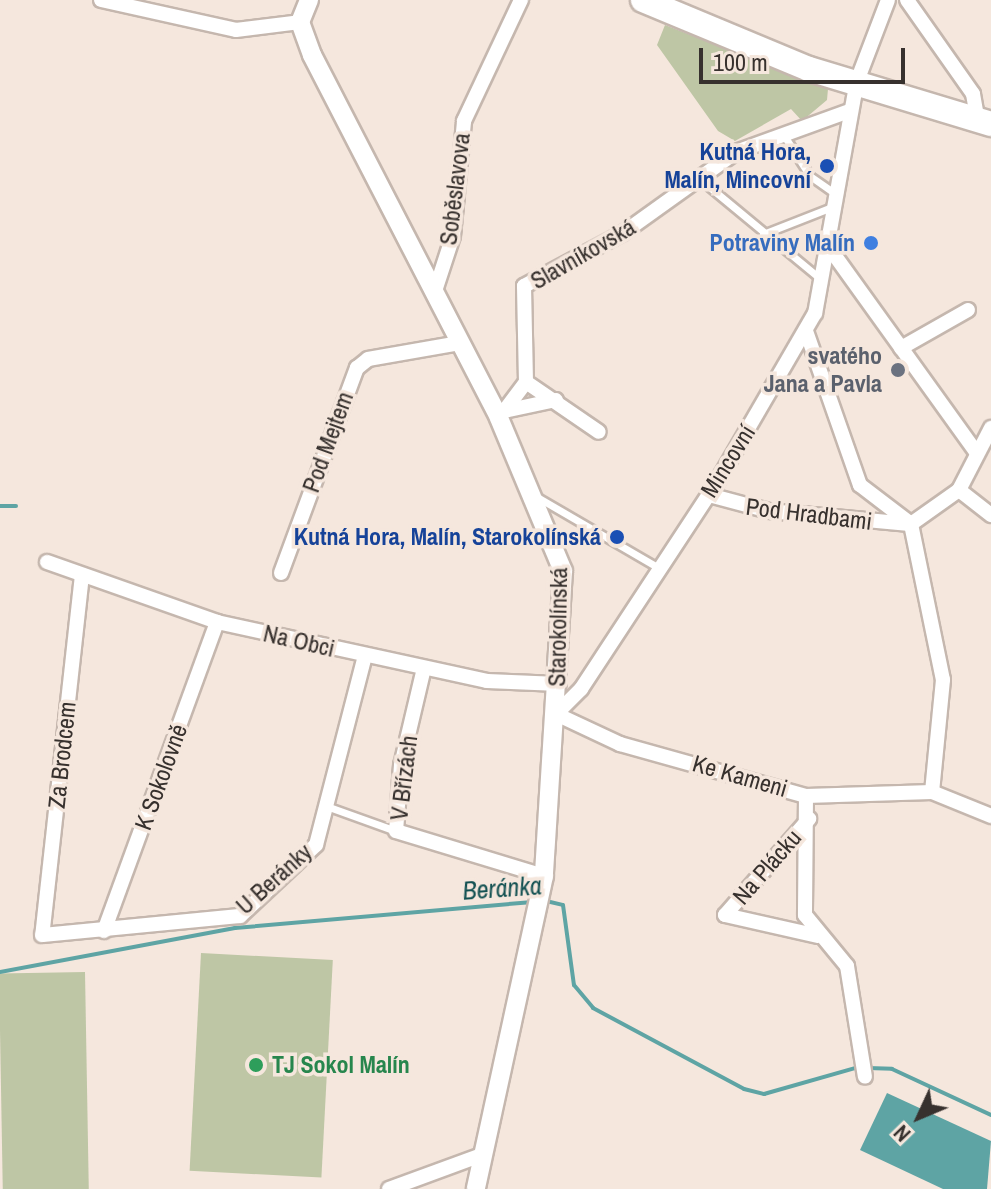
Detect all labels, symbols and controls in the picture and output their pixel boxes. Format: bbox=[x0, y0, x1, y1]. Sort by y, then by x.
scale bar bbox=[703, 32, 909, 82]
text: 100 m bbox=[713, 46, 768, 78]
street label: Soběslavova bbox=[434, 131, 476, 247]
place label: Kutná Hora, Malín, Mincovní bbox=[664, 138, 811, 194]
marker: Kutná Hora, Malín, Mincovní bbox=[818, 157, 836, 175]
street label: Slavníkovská bbox=[526, 213, 640, 295]
place label: Potraviny Malín bbox=[710, 229, 855, 257]
marker: Potraviny Malín bbox=[862, 234, 880, 252]
place label: svatého Jana a Pavla bbox=[764, 342, 882, 398]
marker: svatého Jana a Pavla bbox=[889, 361, 907, 379]
street label: Pod Mejtem bbox=[297, 388, 359, 496]
street label: Mincovní bbox=[695, 420, 761, 502]
street label: Pod Hradbami bbox=[744, 492, 874, 536]
place label: Kutná Hora, Malín, Starokolínská bbox=[294, 523, 601, 551]
marker: Kutná Hora, Malín, Starokolínská bbox=[608, 528, 626, 546]
street label: Starokolínská bbox=[543, 567, 573, 687]
street label: Na Obci bbox=[261, 619, 337, 663]
street label: Za Brodcem bbox=[42, 700, 82, 810]
street label: K Sokolovně bbox=[129, 720, 193, 834]
street label: V Břízách bbox=[385, 734, 423, 822]
street label: Ke Kameni bbox=[689, 749, 791, 803]
street label: Na Plácku bbox=[727, 824, 807, 910]
street label: U Beránky bbox=[230, 838, 318, 920]
water label: Beránka bbox=[461, 870, 543, 906]
place label: TJ Sokol Malín bbox=[272, 1051, 410, 1079]
marker: TJ Sokol Malín bbox=[247, 1056, 265, 1074]
north arrow bbox=[879, 1077, 959, 1157]
text: N bbox=[886, 1119, 917, 1149]

